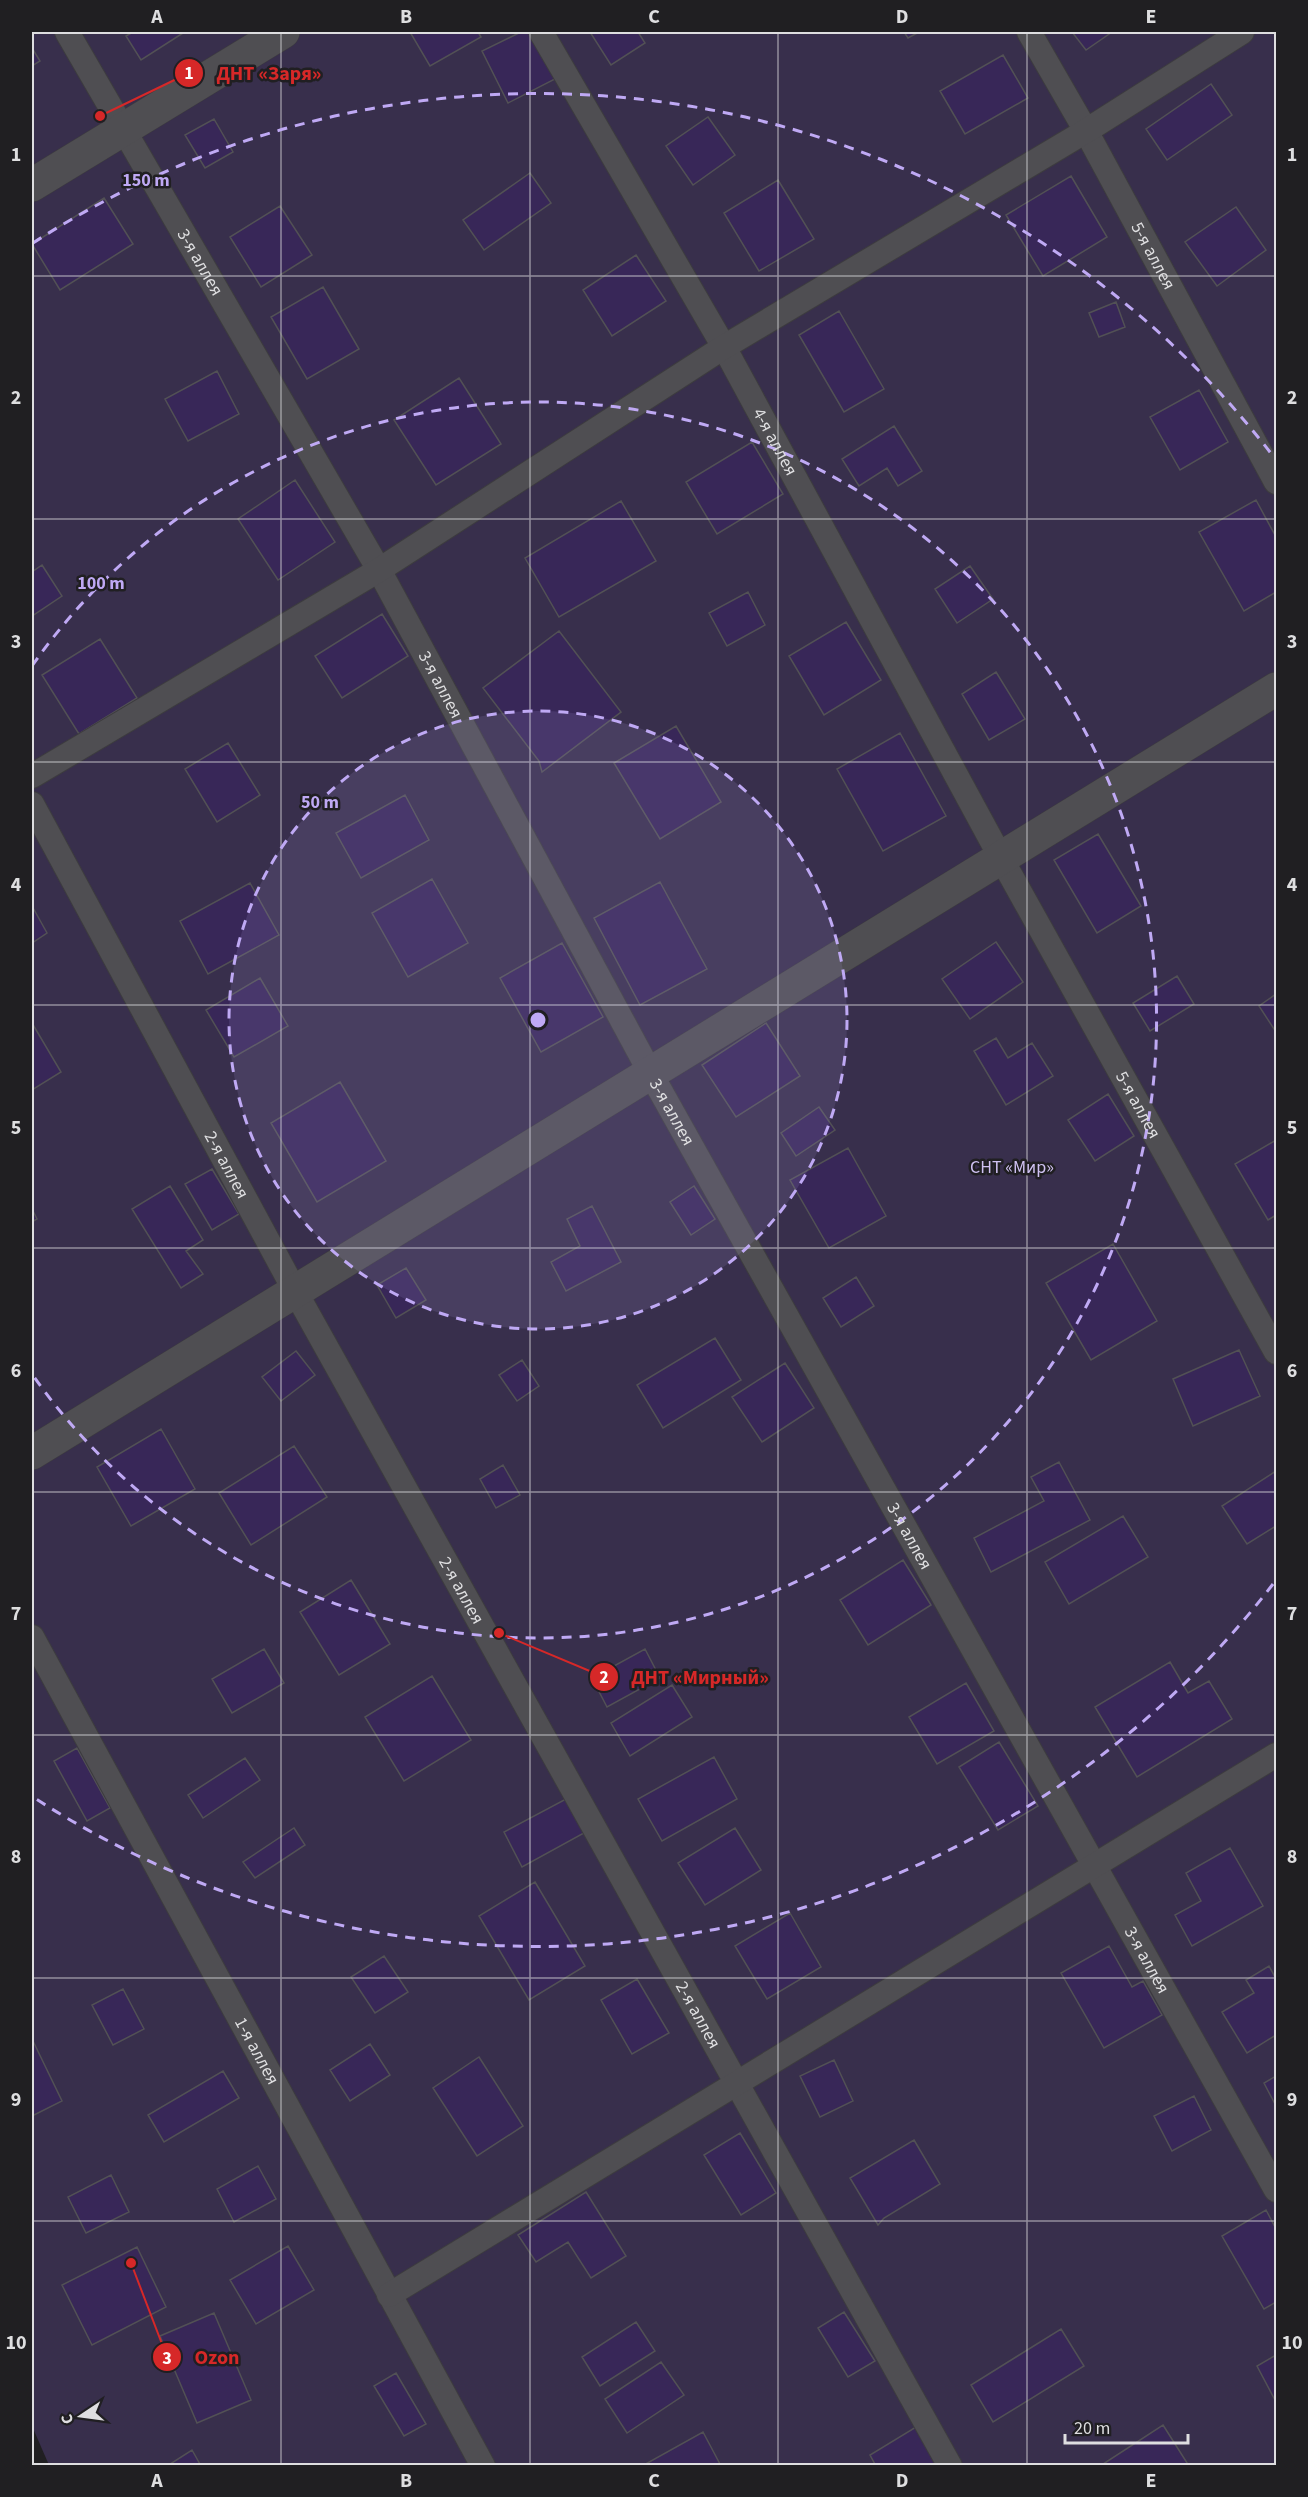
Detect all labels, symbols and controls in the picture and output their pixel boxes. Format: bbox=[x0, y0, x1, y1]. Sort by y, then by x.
text: A bbox=[150, 3, 163, 31]
text: B bbox=[400, 3, 412, 31]
text: C bbox=[648, 3, 660, 31]
text: D bbox=[896, 3, 908, 31]
text: E bbox=[1146, 3, 1156, 31]
callout: ДНТ «Заря» bbox=[174, 54, 333, 92]
text: ДНТ «Заря» bbox=[217, 60, 321, 88]
text: 1 bbox=[184, 61, 194, 86]
text: 1 bbox=[11, 141, 21, 169]
text: 1 bbox=[1287, 141, 1297, 169]
text: 150 m bbox=[122, 168, 170, 193]
street label: 5-я аллея bbox=[1125, 218, 1182, 294]
street label: 3-я аллея bbox=[171, 224, 229, 300]
text: 2 bbox=[11, 384, 21, 412]
text: 2 bbox=[1287, 384, 1297, 412]
street label: 4-я аллея bbox=[746, 404, 803, 480]
text: 100 m bbox=[77, 571, 125, 596]
text: 3 bbox=[11, 628, 21, 656]
text: 3 bbox=[1287, 628, 1297, 656]
street label: 3-я аллея bbox=[412, 646, 469, 723]
text: 50 m bbox=[301, 790, 339, 815]
text: 4 bbox=[11, 871, 22, 899]
text: 4 bbox=[1287, 871, 1298, 899]
centre of rings bbox=[528, 1010, 548, 1030]
street label: 5-я аллея bbox=[1109, 1067, 1167, 1143]
street label: 3-я аллея bbox=[643, 1074, 701, 1150]
text: 5 bbox=[11, 1114, 21, 1142]
text: 5 bbox=[1287, 1114, 1297, 1142]
street label: 2-я аллея bbox=[198, 1127, 255, 1203]
park label: СНТ «Мир» bbox=[970, 1155, 1054, 1180]
text: 6 bbox=[11, 1357, 21, 1385]
text: 6 bbox=[1287, 1357, 1297, 1385]
street label: 3-я аллея bbox=[880, 1498, 938, 1574]
street label: 2-я аллея bbox=[432, 1552, 490, 1629]
text: 7 bbox=[11, 1600, 21, 1628]
text: 7 bbox=[1287, 1600, 1297, 1628]
callout: ДНТ «Мирный» bbox=[589, 1658, 781, 1696]
text: ДНТ «Мирный» bbox=[631, 1664, 769, 1692]
text: 2 bbox=[599, 1665, 609, 1690]
text: 8 bbox=[11, 1843, 21, 1871]
text: 8 bbox=[1287, 1843, 1297, 1871]
street label: 3-я аллея bbox=[1118, 1922, 1176, 1998]
street label: 2-я аллея bbox=[669, 1977, 727, 2053]
street label: 1-я аллея bbox=[228, 2013, 285, 2089]
text: 9 bbox=[11, 2086, 21, 2114]
text: 9 bbox=[1287, 2086, 1297, 2114]
text: 10 bbox=[5, 2329, 27, 2357]
text: 10 bbox=[1281, 2329, 1303, 2357]
callout: Ozon bbox=[152, 2338, 251, 2376]
text: Ozon bbox=[195, 2344, 239, 2372]
text: 3 bbox=[162, 2346, 172, 2371]
north arrow bbox=[51, 2386, 111, 2446]
scale bar bbox=[1065, 2407, 1188, 2445]
text: С bbox=[56, 2412, 79, 2426]
text: 20 m bbox=[1074, 2416, 1110, 2441]
text: A bbox=[150, 2467, 163, 2495]
text: B bbox=[400, 2467, 412, 2495]
text: C bbox=[648, 2467, 660, 2495]
text: D bbox=[896, 2467, 908, 2495]
text: E bbox=[1146, 2467, 1156, 2495]

